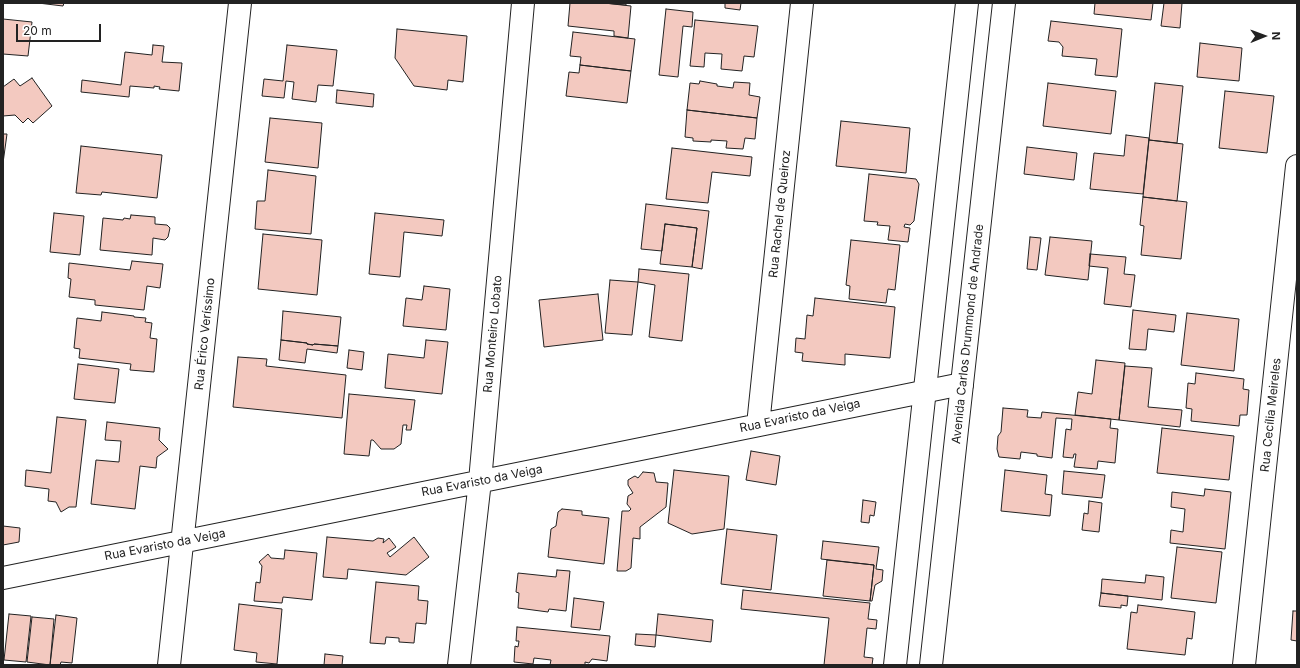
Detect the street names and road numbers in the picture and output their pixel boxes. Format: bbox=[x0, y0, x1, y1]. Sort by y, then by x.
street label: Rua Rachel de Queiroz bbox=[766, 149, 794, 279]
street label: Avenida Carlos Drummond de Andrade bbox=[949, 223, 987, 445]
street label: Rua Monteiro Lobato bbox=[481, 275, 505, 393]
street label: Rua Érico Veríssimo bbox=[192, 277, 218, 391]
street label: Rua Cecília Meireles bbox=[1258, 357, 1284, 473]
street label: Rua Evaristo da Veiga bbox=[738, 396, 862, 436]
street label: Rua Evaristo da Veiga bbox=[420, 462, 544, 500]
street label: Rua Evaristo da Veiga bbox=[103, 526, 227, 564]

